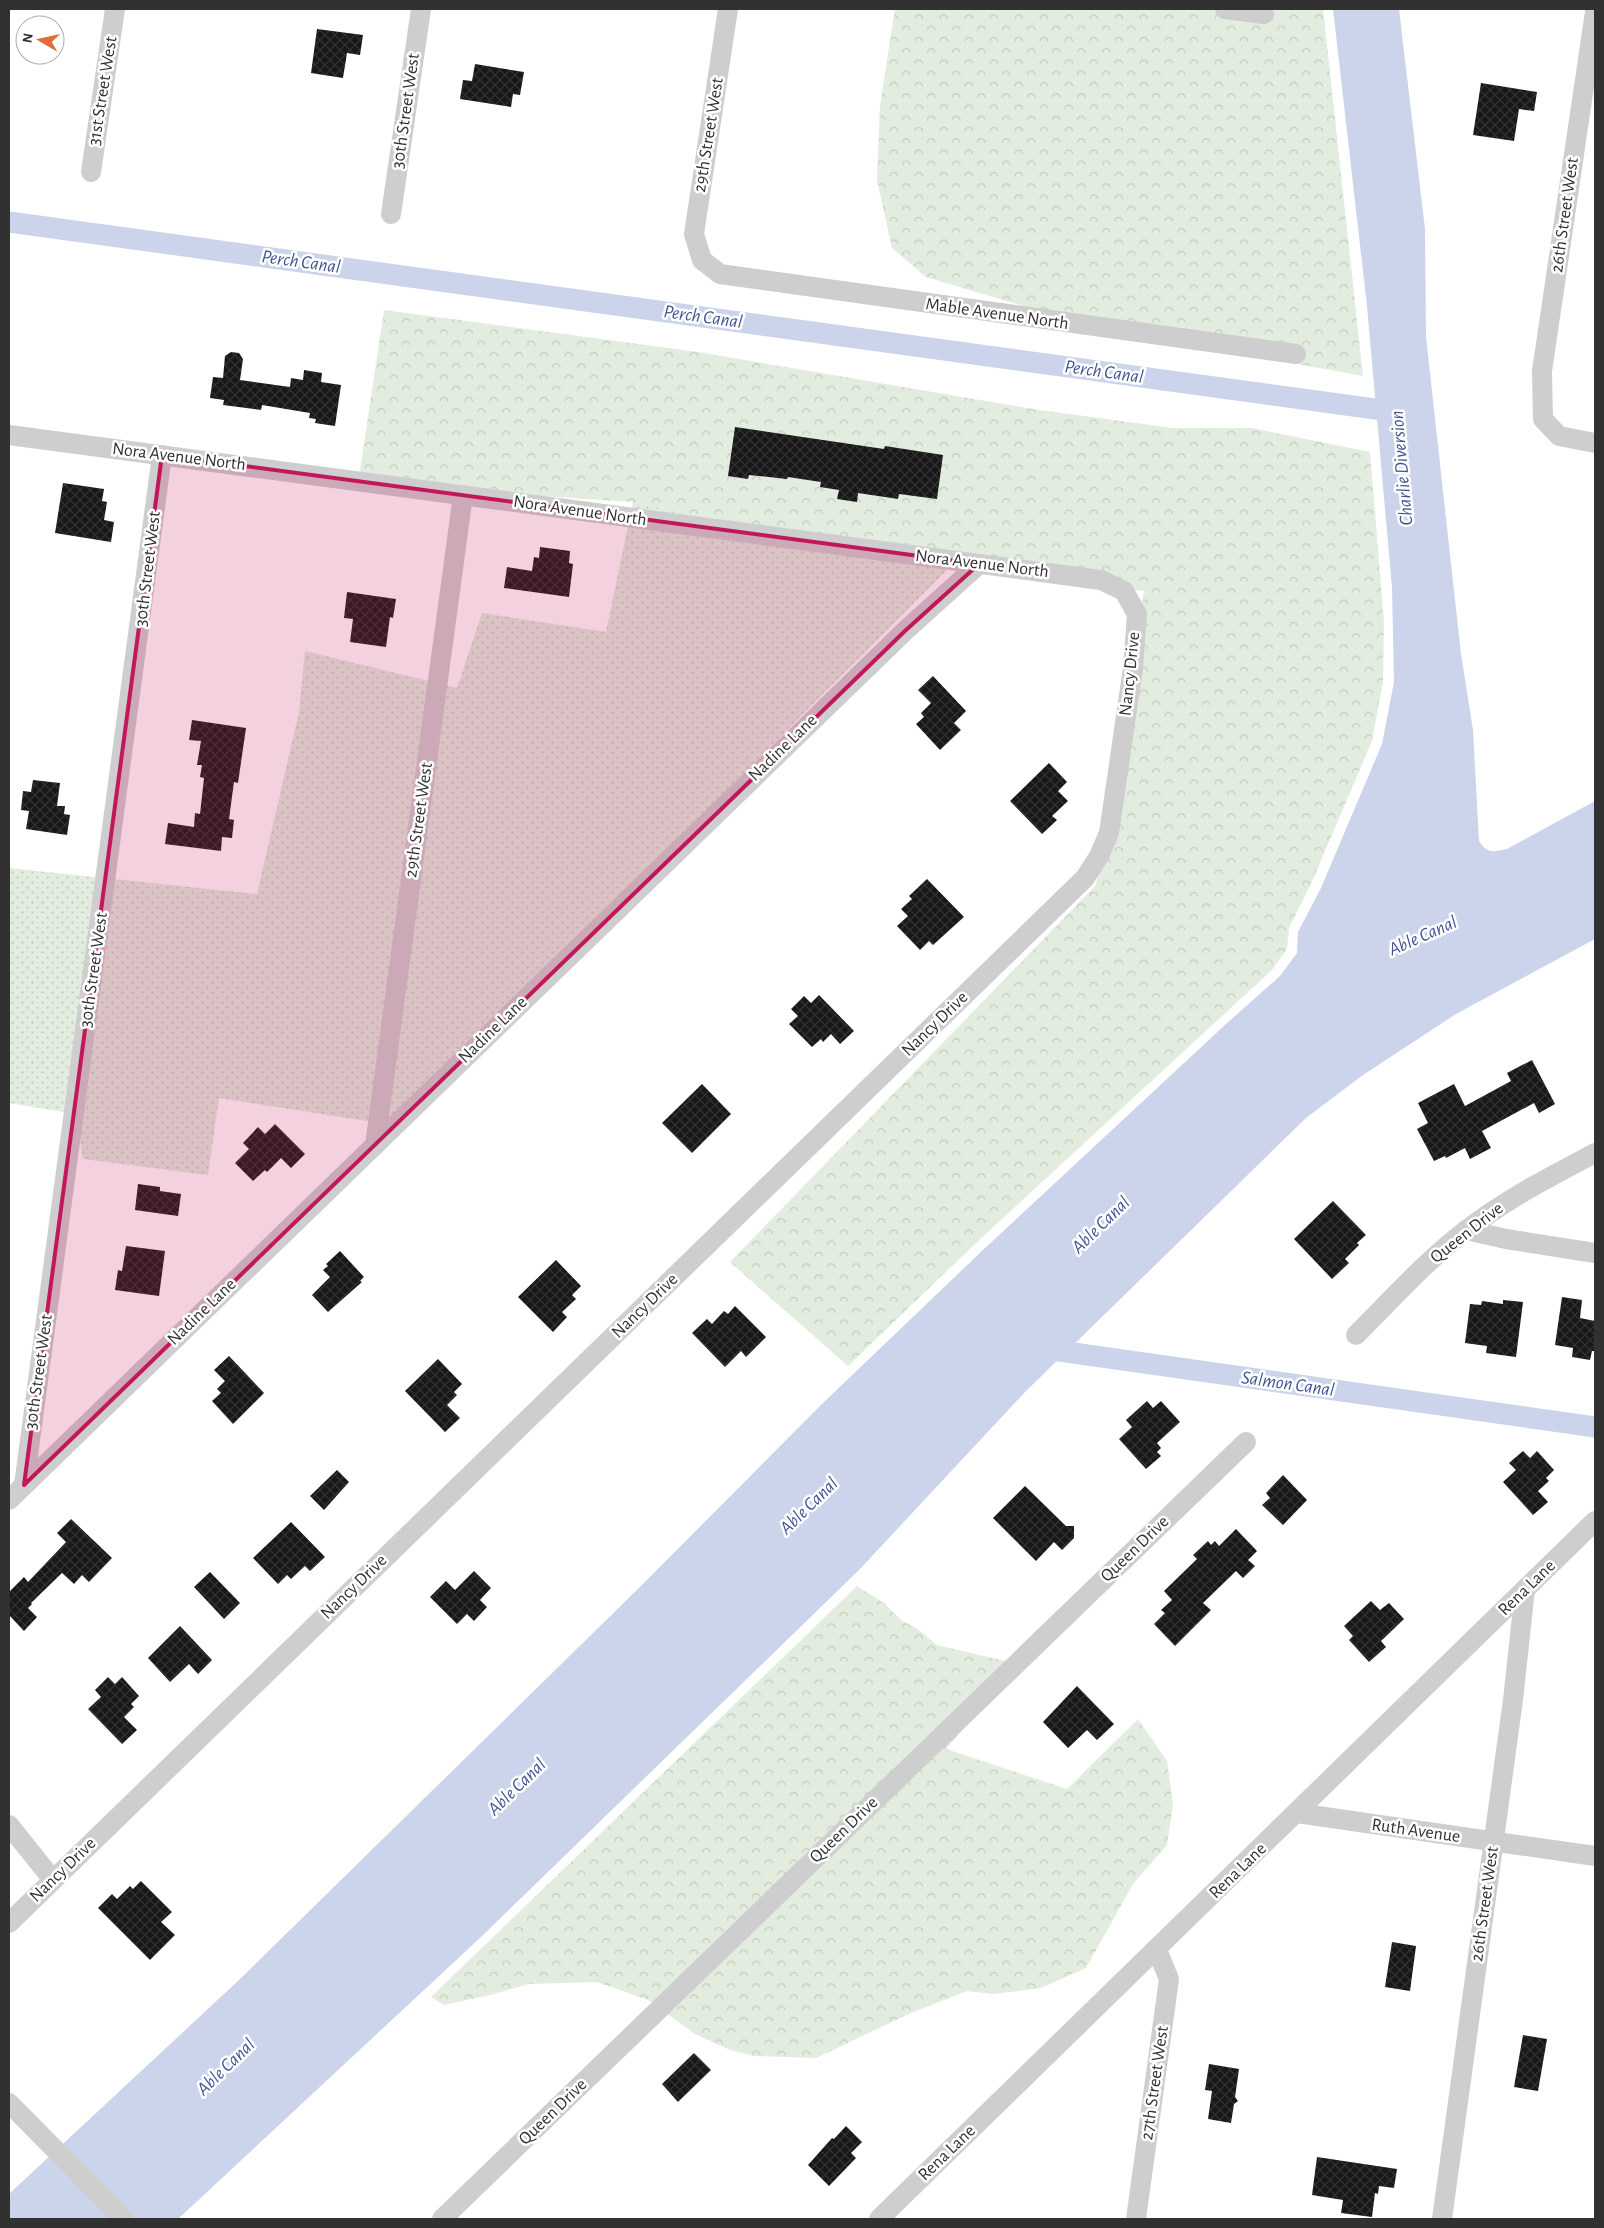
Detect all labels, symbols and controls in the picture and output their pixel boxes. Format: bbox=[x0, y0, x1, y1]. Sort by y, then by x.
north arrow bbox=[15, 15, 65, 65]
text: N bbox=[20, 32, 36, 44]
street label: 31st Street West bbox=[85, 35, 121, 147]
street label: 30th Street West bbox=[389, 52, 423, 170]
street label: 29th Street West bbox=[691, 76, 727, 194]
street label: 26th Street West bbox=[1548, 156, 1582, 274]
water label: Perch Canal bbox=[260, 247, 342, 277]
street label: Mable Avenue North bbox=[924, 295, 1070, 333]
water label: Perch Canal bbox=[662, 302, 744, 332]
water label: Perch Canal bbox=[1063, 357, 1145, 387]
water label: Charlie Diversion bbox=[1388, 410, 1416, 526]
street label: Nora Avenue North bbox=[111, 440, 247, 474]
street label: Nora Avenue North bbox=[512, 493, 648, 529]
street label: 30th Street West bbox=[132, 510, 164, 628]
street label: Nora Avenue North bbox=[914, 547, 1050, 581]
street label: Nancy Drive bbox=[1117, 631, 1143, 717]
street label: Nadine Lane bbox=[745, 711, 821, 785]
street label: 29th Street West bbox=[402, 761, 436, 879]
street label: 30th Street West bbox=[77, 911, 111, 1029]
water label: Able Canal bbox=[1385, 912, 1460, 960]
street label: Nancy Drive bbox=[898, 988, 972, 1060]
street label: Nadine Lane bbox=[455, 993, 531, 1067]
water label: Able Canal bbox=[1068, 1193, 1134, 1258]
street label: Queen Drive bbox=[1427, 1199, 1507, 1267]
street label: Nancy Drive bbox=[608, 1270, 682, 1342]
street label: Nadine Lane bbox=[164, 1275, 240, 1349]
street label: 30th Street West bbox=[22, 1313, 56, 1431]
water label: Salmon Canal bbox=[1240, 1368, 1336, 1400]
water label: Able Canal bbox=[776, 1474, 842, 1539]
street label: Queen Drive bbox=[1097, 1512, 1173, 1586]
street label: Nancy Drive bbox=[317, 1551, 391, 1623]
street label: Rena Lane bbox=[1495, 1557, 1559, 1619]
water label: Able Canal bbox=[484, 1755, 550, 1820]
street label: Queen Drive bbox=[806, 1793, 882, 1867]
street label: Ruth Avenue bbox=[1371, 1816, 1461, 1846]
street label: Nancy Drive bbox=[26, 1834, 100, 1906]
street label: Rena Lane bbox=[1206, 1840, 1270, 1902]
street label: 26th Street West bbox=[1468, 1845, 1502, 1963]
street label: 27th Street West bbox=[1138, 2025, 1172, 2141]
water label: Able Canal bbox=[193, 2035, 259, 2100]
street label: Queen Drive bbox=[515, 2075, 591, 2149]
street label: Rena Lane bbox=[915, 2122, 979, 2184]

